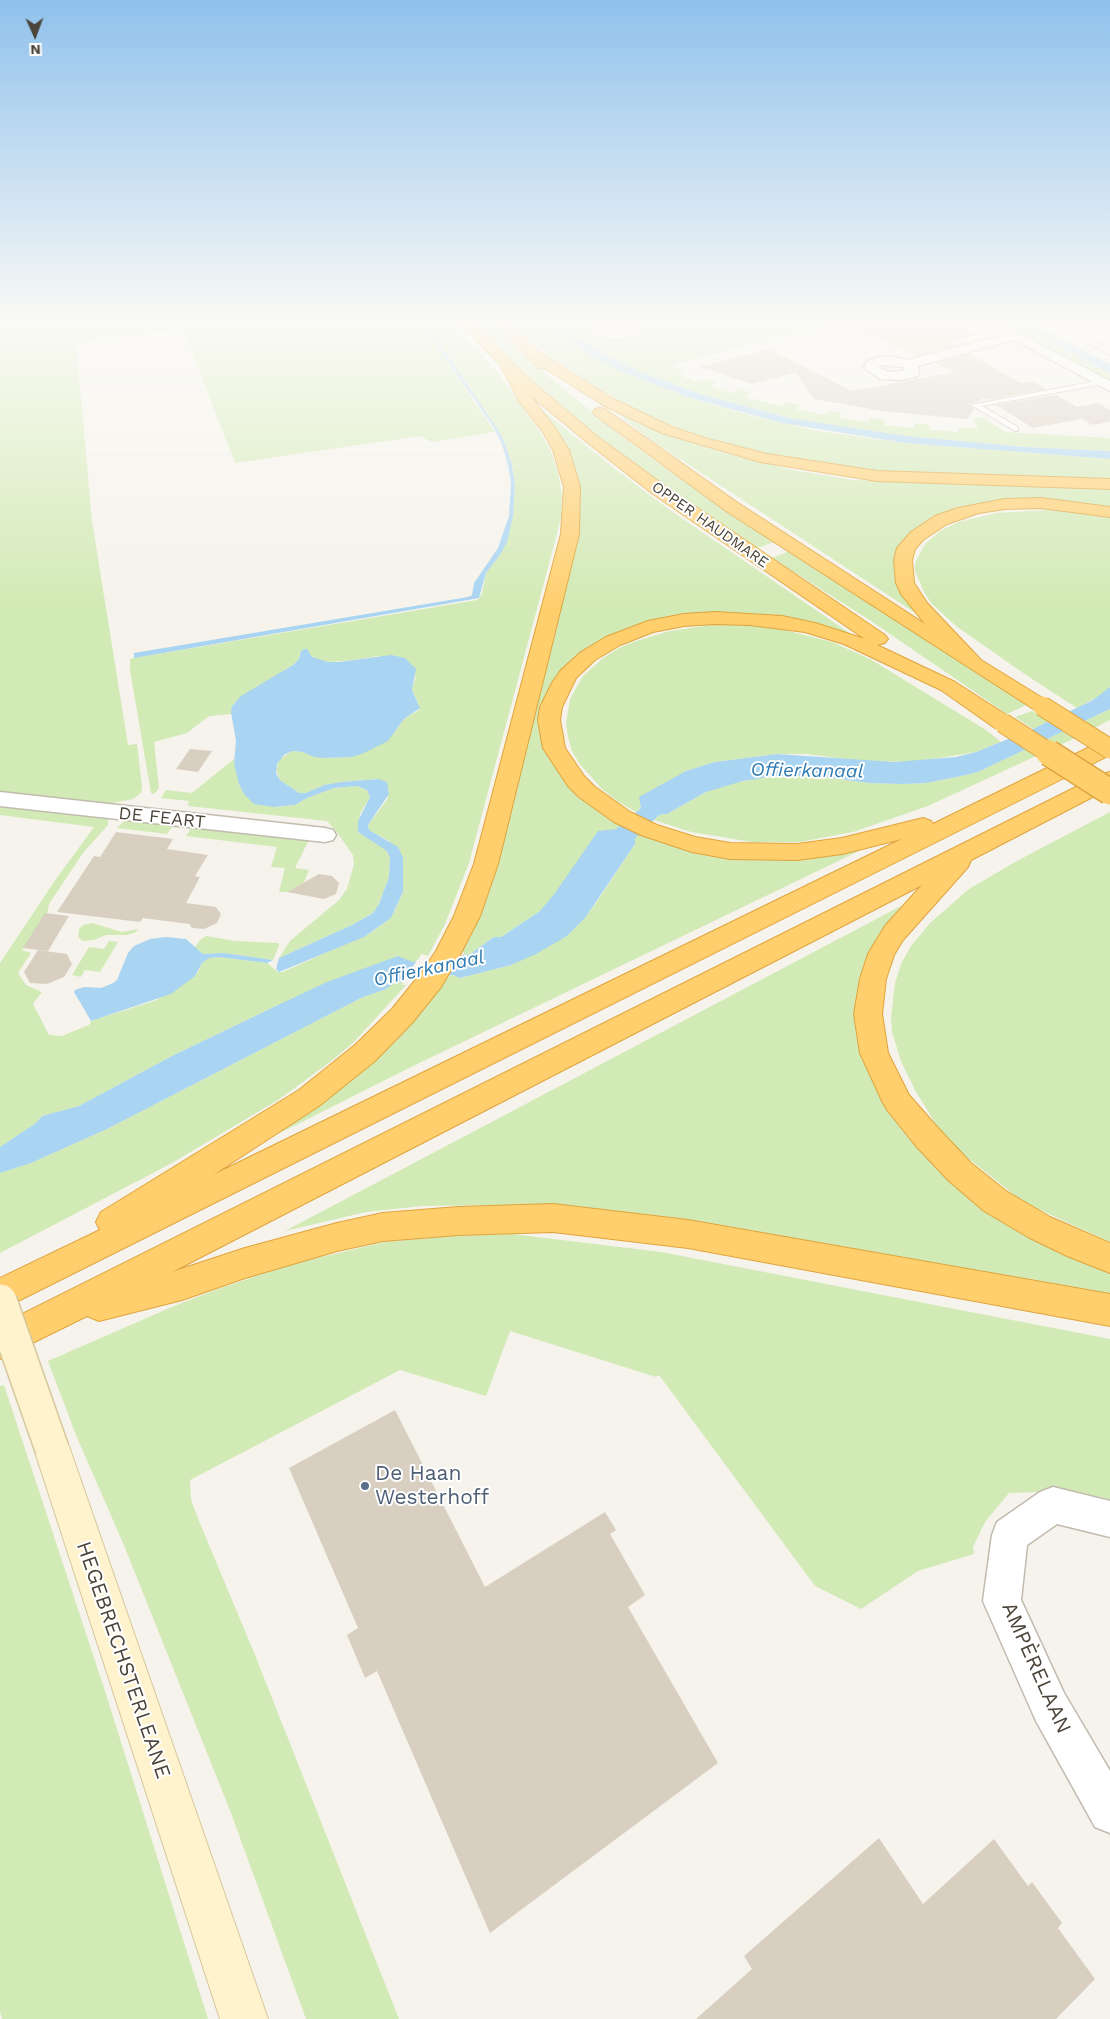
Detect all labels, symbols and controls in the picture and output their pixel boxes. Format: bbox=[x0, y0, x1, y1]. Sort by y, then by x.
north arrow bbox=[10, 10, 60, 60]
text: N bbox=[30, 42, 41, 58]
street label: OPPER HAUDMARE bbox=[648, 478, 772, 572]
water label: Offierkanaal bbox=[750, 759, 864, 783]
street label: DE FEART bbox=[117, 803, 207, 833]
water label: Offierkanaal bbox=[372, 946, 486, 992]
place label: De Haan Westerhoff bbox=[375, 1461, 489, 1511]
marker: De Haan Westerhoff bbox=[359, 1480, 371, 1492]
street label: HEGEBRECHSTERLEANE bbox=[71, 1538, 175, 1782]
street label: AMPÈRELAAN bbox=[996, 1598, 1076, 1738]

